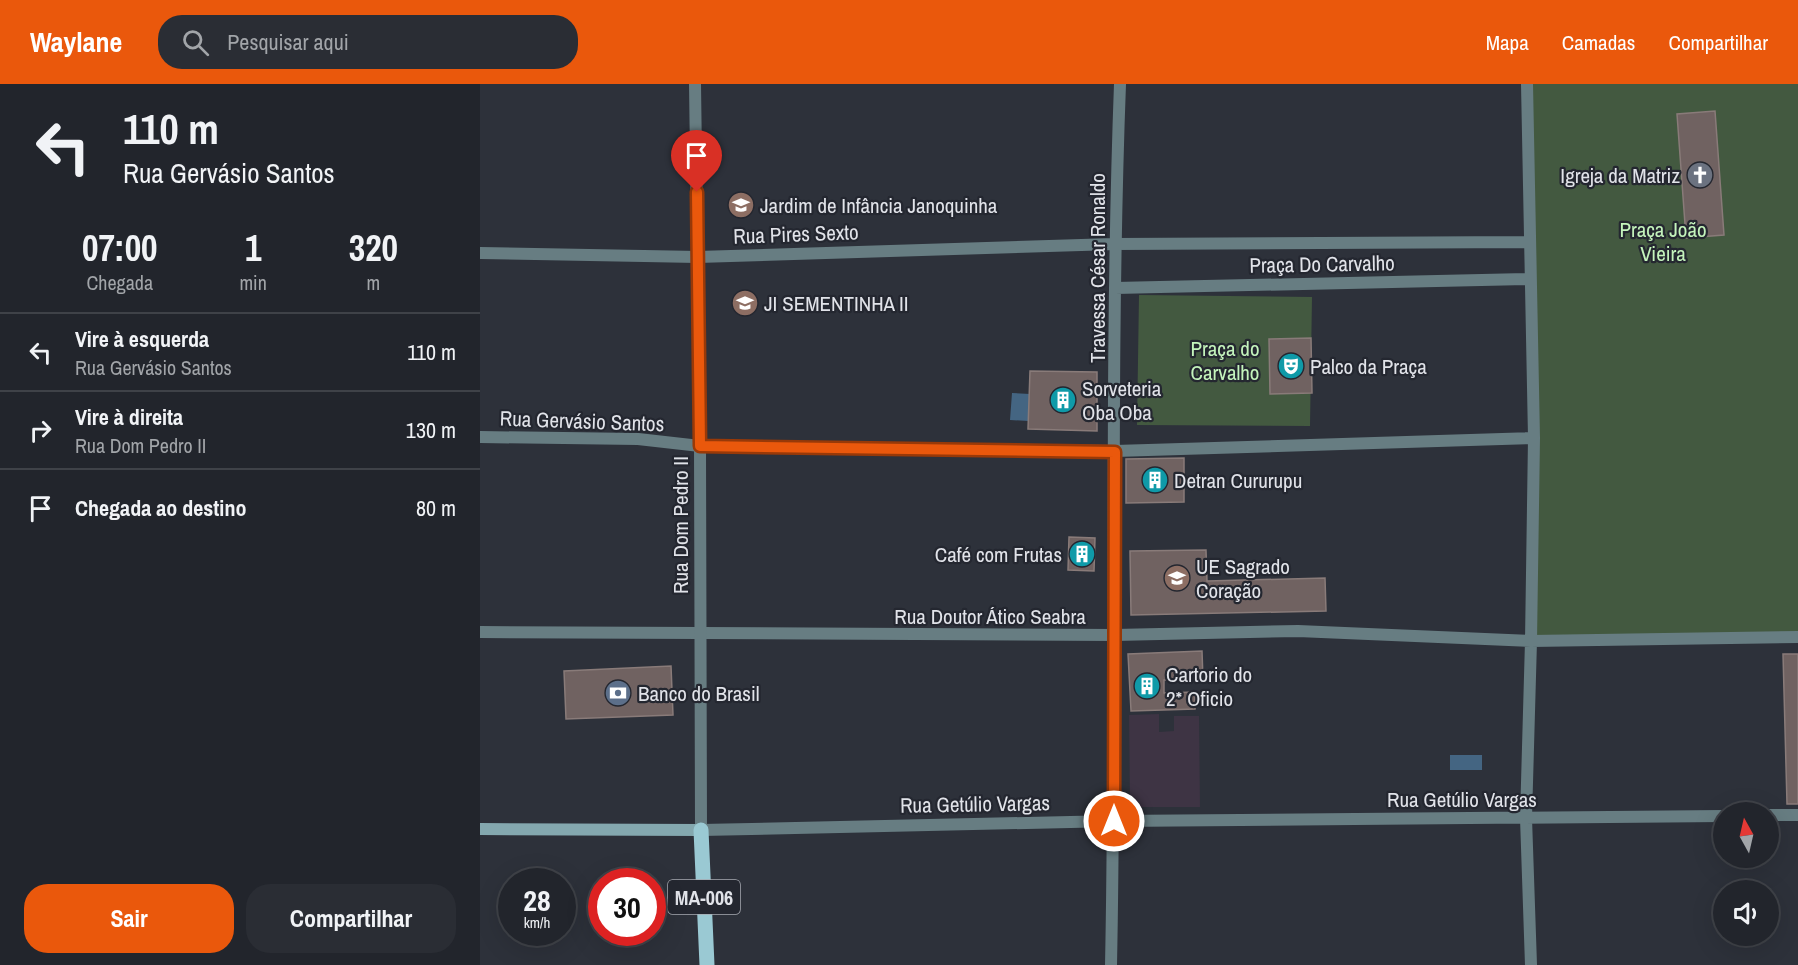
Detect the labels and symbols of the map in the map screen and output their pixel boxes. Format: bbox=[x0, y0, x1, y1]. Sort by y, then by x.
pin bbox=[671, 130, 722, 192]
church icon: Igreja da Matriz bbox=[1685, 160, 1715, 190]
place label: Igreja da Matriz bbox=[1560, 161, 1680, 190]
street label: Travessa César Ronaldo bbox=[1083, 173, 1112, 363]
school or university icon: Jardim de Infância Janoquinha bbox=[726, 190, 756, 220]
place label: Jardim de Infância Janoquinha bbox=[760, 191, 998, 220]
park label: Praça João Vieira bbox=[1619, 215, 1707, 268]
street label: Rua Pires Sexto bbox=[733, 217, 859, 251]
street label: Praça Do Carvalho bbox=[1249, 248, 1395, 280]
school or university icon: JI SEMENTINHA II bbox=[730, 288, 760, 318]
place label: JI SEMENTINHA II bbox=[764, 289, 909, 318]
park label: Praça do Carvalho bbox=[1191, 334, 1259, 387]
theatre icon: Palco da Praça bbox=[1276, 351, 1306, 381]
place label: Palco da Praça bbox=[1310, 352, 1427, 381]
place label: Sorveteria Oba Oba bbox=[1082, 374, 1162, 427]
building icon: Sorveteria Oba Oba bbox=[1048, 385, 1078, 415]
street label: Rua Gervásio Santos bbox=[499, 404, 665, 438]
street label: Rua Dom Pedro II bbox=[666, 456, 695, 594]
building icon: Detran Cururupu bbox=[1140, 465, 1170, 495]
place label: Detran Cururupu bbox=[1174, 466, 1302, 495]
building icon: Café com Frutas bbox=[1067, 539, 1097, 569]
place label: Café com Frutas bbox=[935, 540, 1062, 569]
place label: UE Sagrado Coração bbox=[1196, 552, 1290, 605]
school or university icon: UE Sagrado Coração bbox=[1162, 563, 1192, 593]
street label: Rua Doutor Ático Seabra bbox=[894, 602, 1086, 631]
place label: Cartorio do 2* Oficio bbox=[1166, 660, 1252, 713]
building icon: Cartorio do 2* Oficio bbox=[1132, 671, 1162, 701]
bank icon: Banco do Brasil bbox=[603, 678, 633, 708]
place label: Banco do Brasil bbox=[638, 679, 760, 708]
street label: Rua Getúlio Vargas bbox=[1387, 785, 1537, 814]
street label: Rua Getúlio Vargas bbox=[900, 788, 1050, 820]
position arrow bbox=[1082, 789, 1146, 853]
north arrow bbox=[1713, 802, 1779, 868]
speed limit sign: 30 bbox=[588, 868, 666, 946]
road number: MA-006 bbox=[668, 880, 740, 914]

